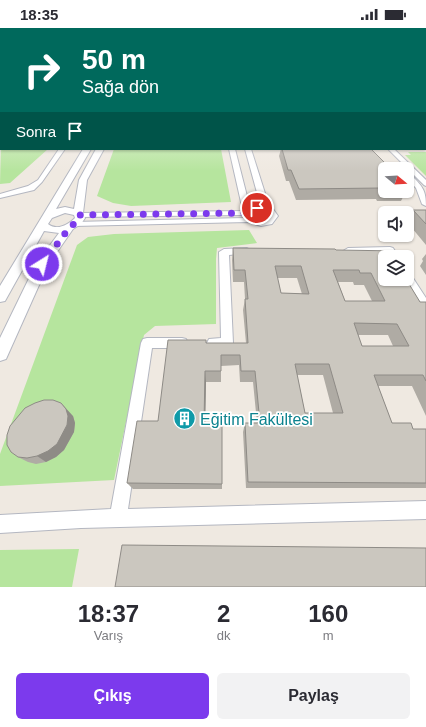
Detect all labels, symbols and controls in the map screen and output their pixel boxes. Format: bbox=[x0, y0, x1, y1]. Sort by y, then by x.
text: 18:35 bbox=[20, 6, 58, 23]
icon: right bbox=[16, 44, 68, 96]
text: 50 m bbox=[82, 44, 146, 75]
text: Sağa dön bbox=[82, 77, 159, 97]
icon: arrive bbox=[64, 120, 86, 142]
text: Sonra bbox=[16, 123, 56, 140]
north arrow bbox=[378, 162, 414, 198]
map controls bbox=[378, 162, 414, 286]
pin bbox=[240, 191, 274, 225]
icon: arrive bbox=[246, 197, 268, 219]
button: sound bbox=[378, 206, 414, 242]
position arrow bbox=[21, 243, 63, 285]
button: layers bbox=[378, 250, 414, 286]
building icon: Eğitim Fakültesi bbox=[171, 406, 197, 432]
place label: Eğitim Fakültesi bbox=[200, 411, 313, 428]
text: 18:37 bbox=[78, 600, 139, 627]
text: 2 bbox=[217, 600, 230, 627]
text: 160 bbox=[308, 600, 348, 627]
text: Varış bbox=[94, 628, 123, 643]
text: dk bbox=[217, 628, 231, 643]
text: m bbox=[323, 628, 334, 643]
button: Çıkış bbox=[16, 673, 209, 719]
button: Paylaş bbox=[217, 673, 410, 719]

